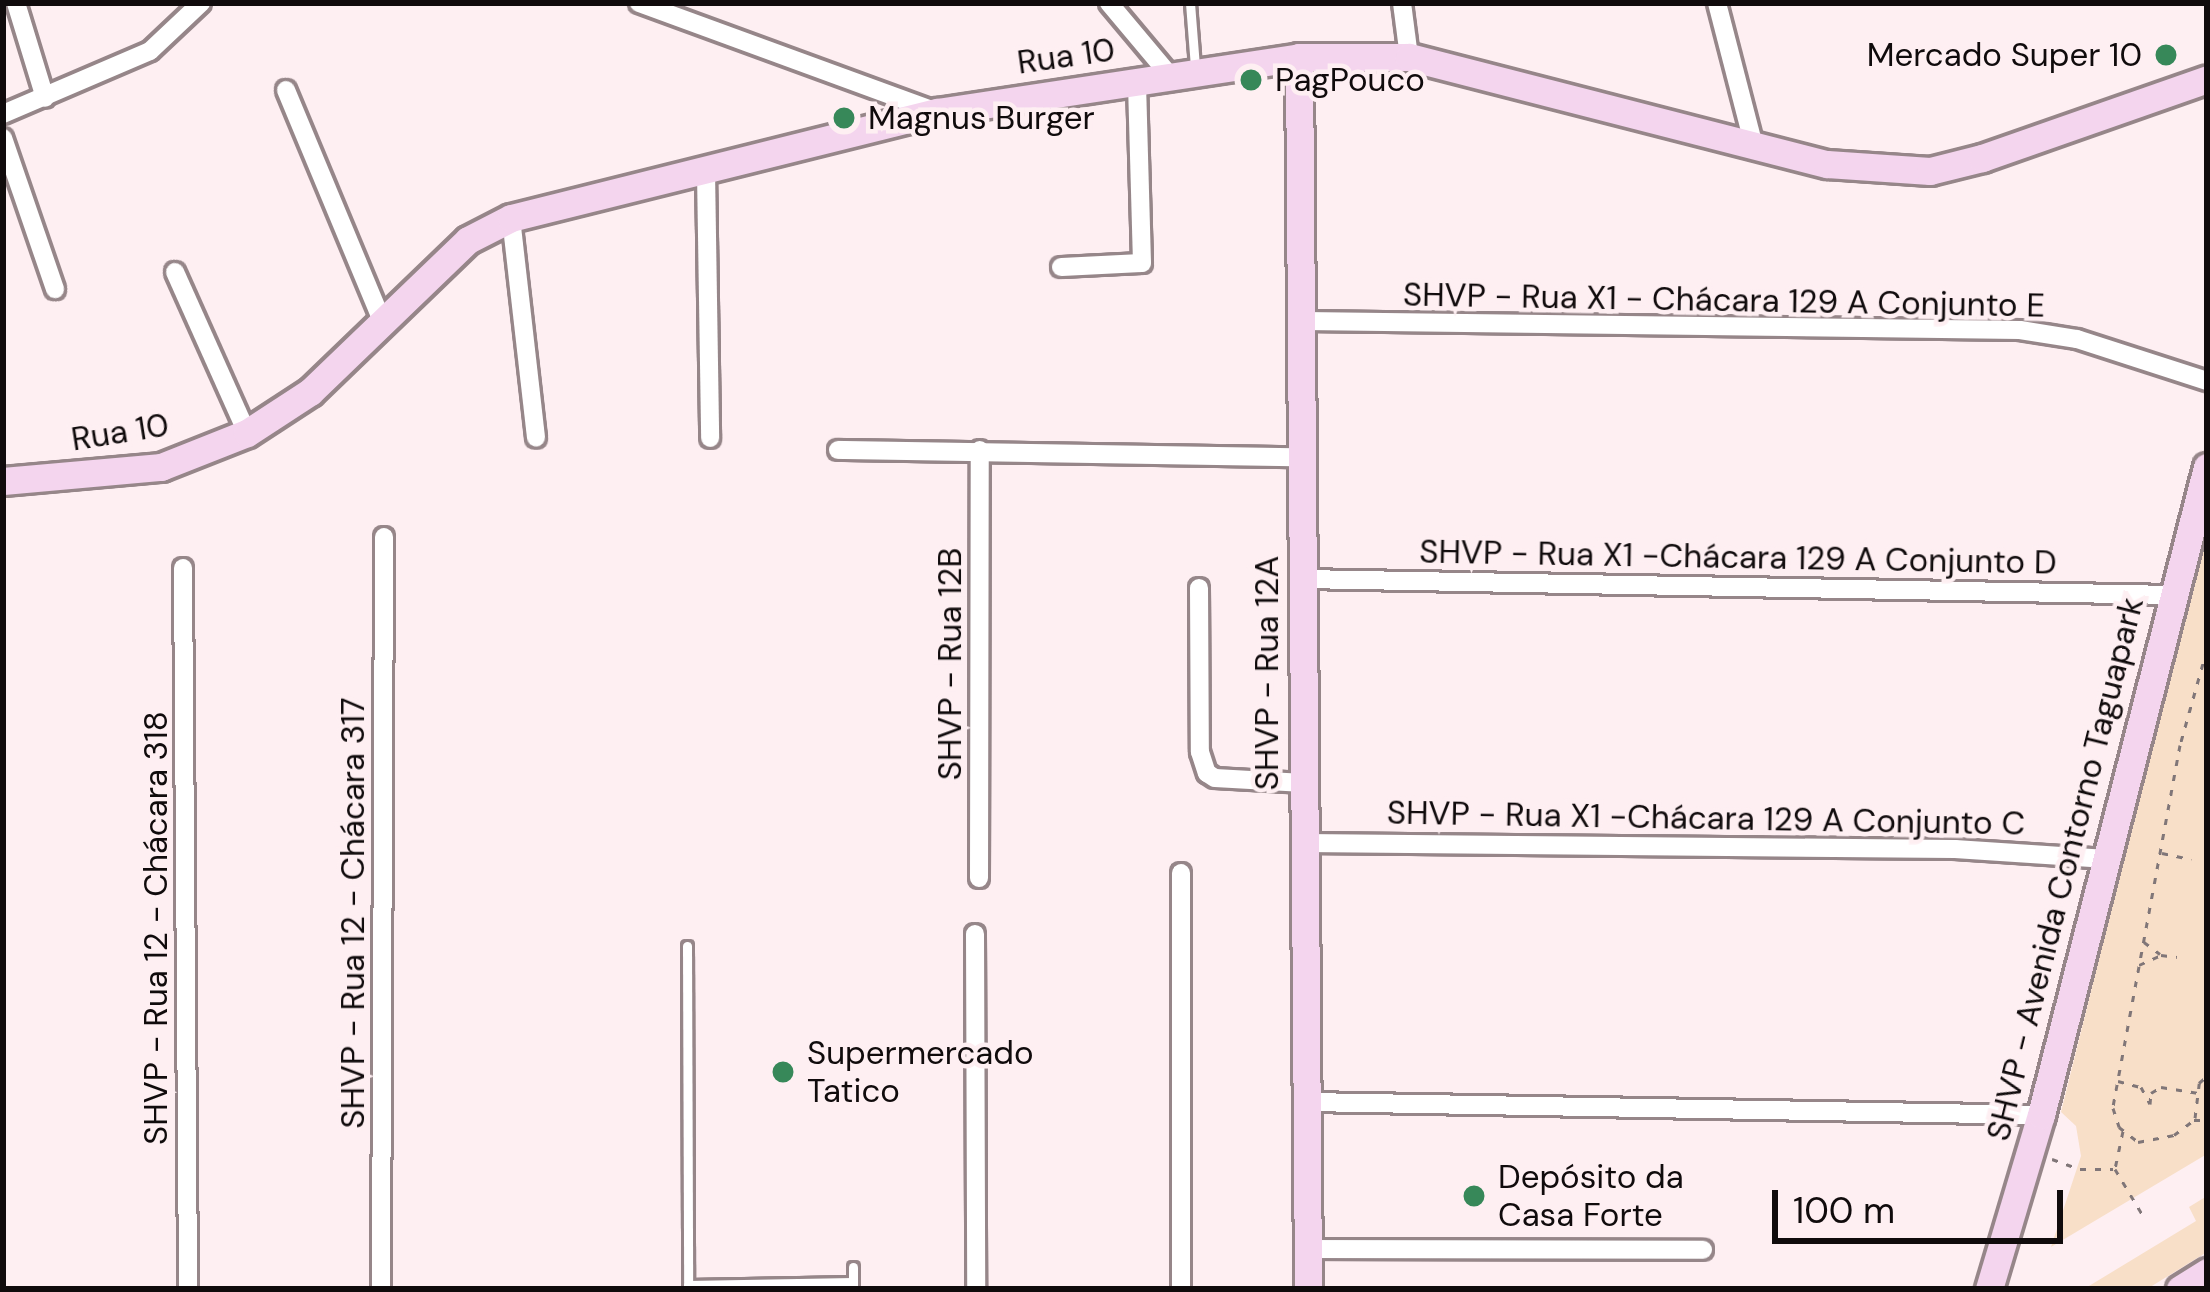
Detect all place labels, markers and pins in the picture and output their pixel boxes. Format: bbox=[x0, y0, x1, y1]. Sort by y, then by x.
place label: Mercado Super 10 bbox=[1867, 35, 2142, 75]
marker: Mercado Super 10 bbox=[2153, 42, 2179, 68]
place label: PagPouco bbox=[1275, 60, 1425, 100]
marker: PagPouco bbox=[1238, 67, 1264, 93]
place label: Magnus Burger bbox=[868, 98, 1095, 138]
marker: Magnus Burger bbox=[831, 105, 857, 131]
place label: Supermercado Tatico bbox=[807, 1033, 1033, 1111]
marker: Supermercado Tatico bbox=[770, 1059, 796, 1085]
place label: Depósito da Casa Forte bbox=[1498, 1157, 1684, 1235]
marker: Depósito da Casa Forte bbox=[1461, 1183, 1487, 1209]

